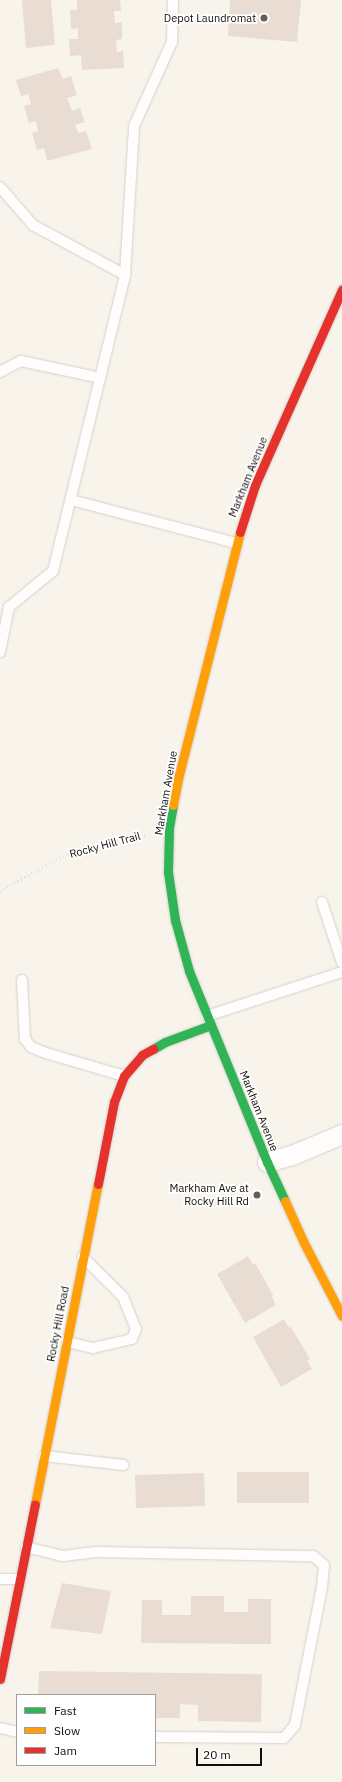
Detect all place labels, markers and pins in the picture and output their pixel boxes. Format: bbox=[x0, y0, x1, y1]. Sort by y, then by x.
place label: Depot Laundromat bbox=[164, 11, 256, 25]
marker: Depot Laundromat bbox=[259, 13, 269, 23]
place label: Markham Ave at Rocky Hill Rd bbox=[170, 1182, 249, 1208]
marker: Markham Ave at Rocky Hill Rd bbox=[252, 1190, 262, 1200]

